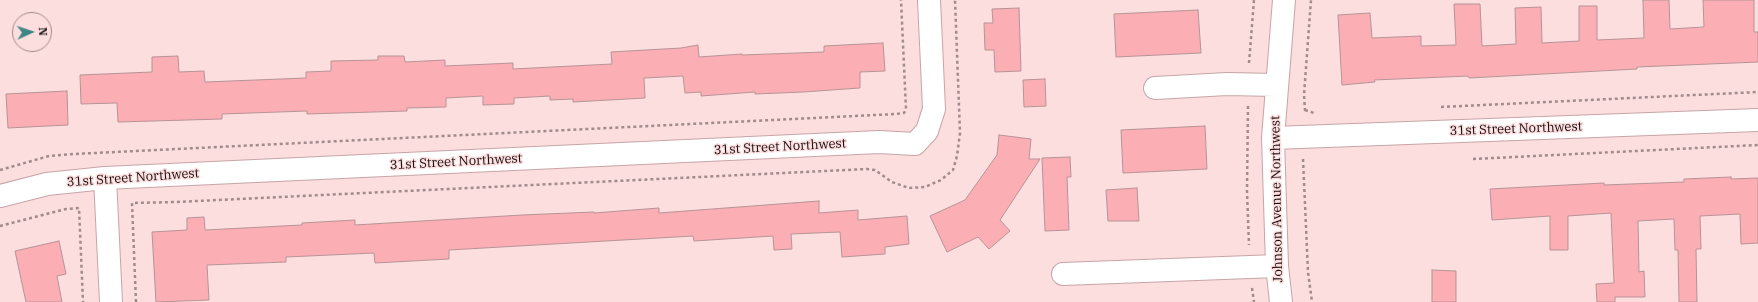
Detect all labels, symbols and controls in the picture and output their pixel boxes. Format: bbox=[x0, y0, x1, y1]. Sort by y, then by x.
north arrow bbox=[12, 12, 52, 52]
text: N bbox=[36, 27, 50, 36]
street label: Johnson Avenue Northwest bbox=[1268, 115, 1286, 283]
street label: 31st Street Northwest bbox=[1449, 119, 1583, 139]
street label: 31st Street Northwest bbox=[713, 136, 847, 158]
street label: 31st Street Northwest bbox=[389, 151, 523, 173]
street label: 31st Street Northwest bbox=[66, 166, 200, 190]

